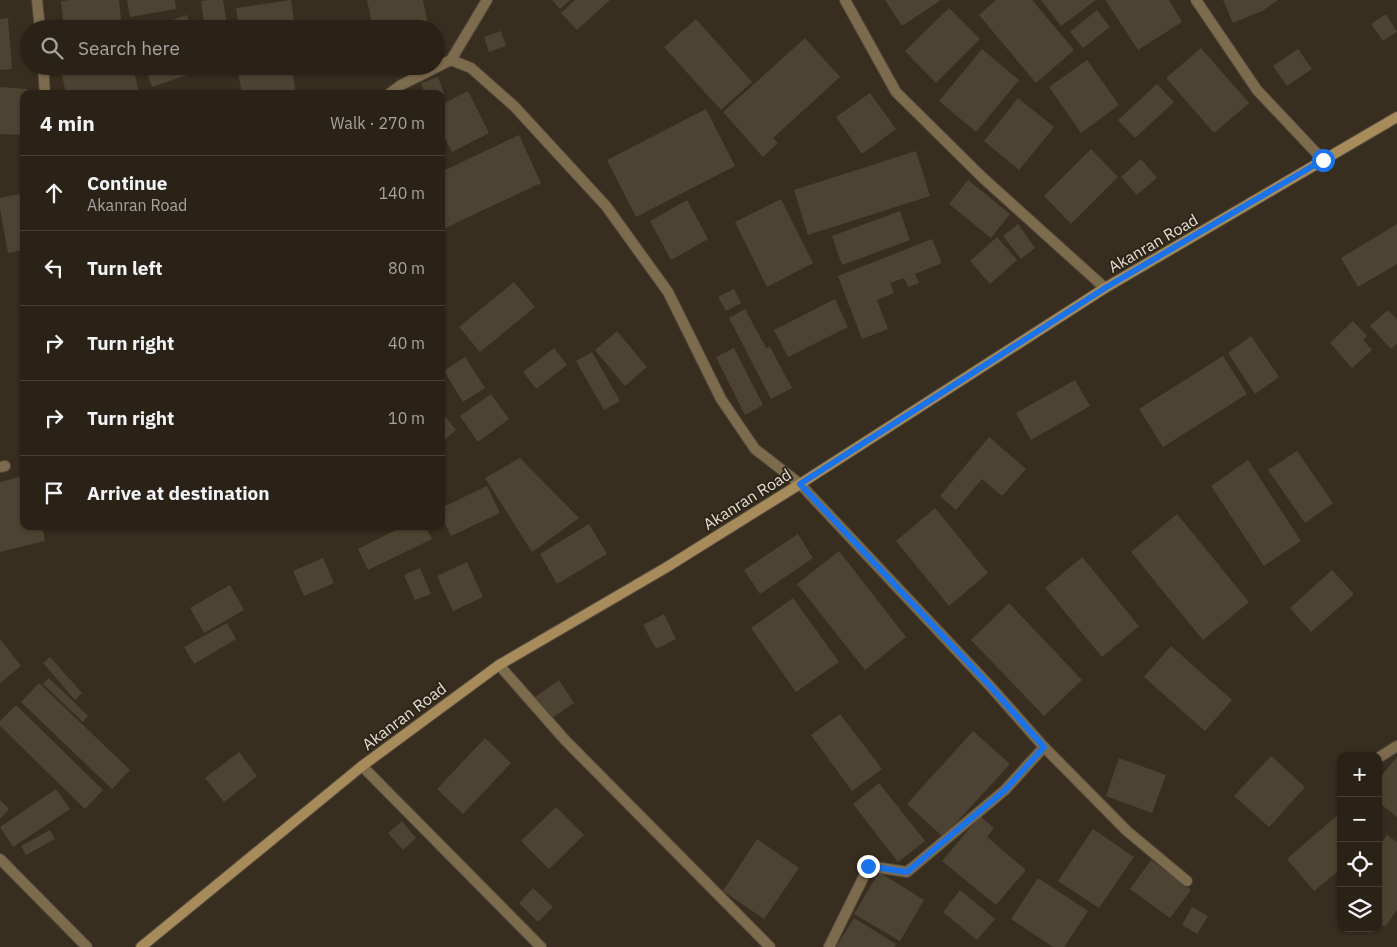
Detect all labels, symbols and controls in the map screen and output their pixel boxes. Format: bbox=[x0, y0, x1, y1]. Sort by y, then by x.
search box bbox=[20, 20, 445, 75]
icon: search bbox=[38, 34, 66, 62]
text: Search here bbox=[78, 36, 180, 60]
text: 4 min bbox=[40, 109, 95, 137]
text: Walk · 270 m bbox=[330, 113, 425, 133]
route start bbox=[1312, 149, 1335, 172]
text: Continue bbox=[87, 171, 167, 195]
icon: ahead bbox=[40, 179, 68, 207]
text: 140 m bbox=[378, 183, 425, 203]
text: Akanran Road bbox=[87, 195, 187, 215]
street label: Akanran Road bbox=[1105, 209, 1201, 277]
icon: left bbox=[40, 254, 68, 282]
text: Turn left bbox=[87, 256, 163, 280]
text: 80 m bbox=[388, 258, 425, 278]
icon: right bbox=[40, 329, 68, 357]
text: Turn right bbox=[87, 331, 174, 355]
text: 40 m bbox=[388, 333, 425, 353]
icon: right bbox=[40, 404, 68, 432]
text: Turn right bbox=[87, 406, 174, 430]
text: 10 m bbox=[388, 408, 425, 428]
street label: Akanran Road bbox=[699, 464, 795, 534]
icon: arrive bbox=[40, 479, 68, 507]
text: Arrive at destination bbox=[87, 481, 270, 505]
street label: Akanran Road bbox=[358, 678, 450, 754]
map controls bbox=[1337, 752, 1382, 932]
button: + bbox=[1337, 752, 1382, 797]
button: − bbox=[1337, 797, 1382, 842]
button: locate bbox=[1337, 842, 1382, 887]
route end bbox=[857, 855, 880, 878]
button: layers bbox=[1337, 887, 1382, 932]

